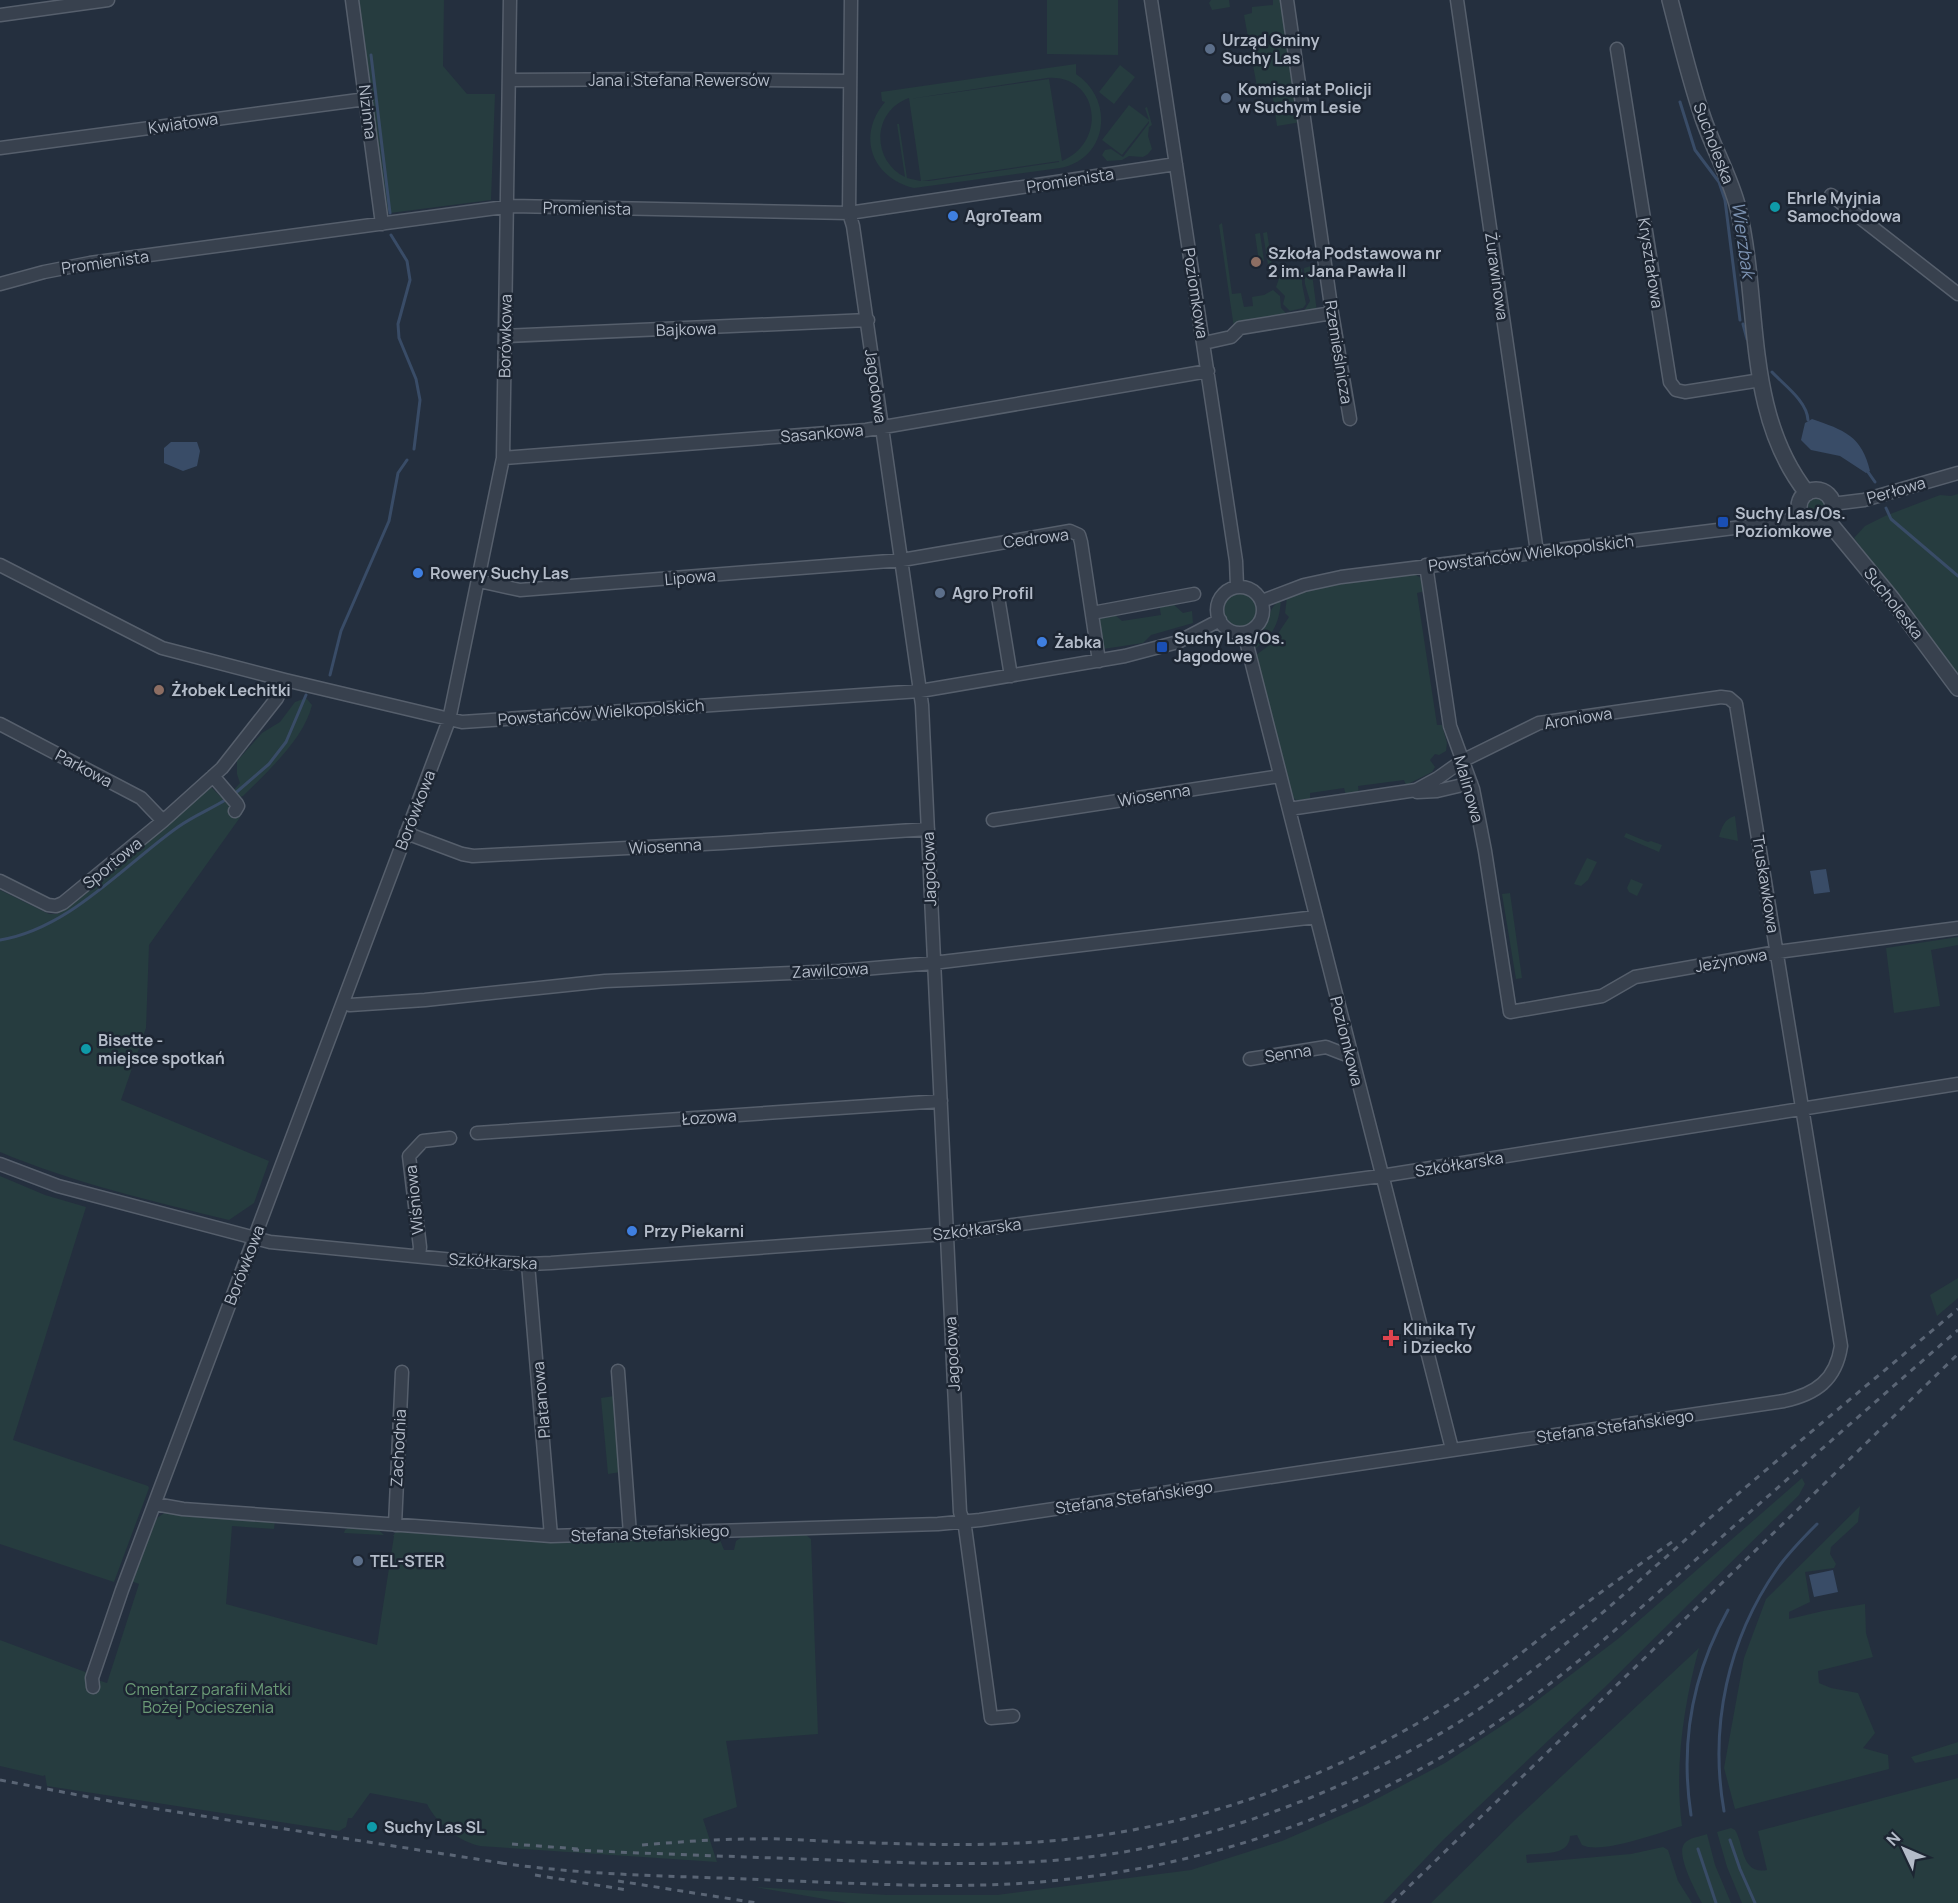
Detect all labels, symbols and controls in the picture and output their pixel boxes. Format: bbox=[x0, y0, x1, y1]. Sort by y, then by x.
place label: Urząd Gminy Suchy Las bbox=[1222, 29, 1320, 69]
marker: Urząd Gminy Suchy Las bbox=[1203, 42, 1217, 56]
street label: Jana i Stefana Rewersów bbox=[588, 69, 770, 91]
place label: Komisariat Policji w Suchym Lesie bbox=[1238, 78, 1372, 118]
street label: Nizinna bbox=[354, 83, 382, 141]
marker: Komisariat Policji w Suchym Lesie bbox=[1219, 91, 1233, 105]
street label: Sucholeska bbox=[1688, 99, 1740, 187]
street label: Kwiatowa bbox=[147, 107, 219, 139]
street label: Promienista bbox=[1025, 162, 1115, 198]
place label: Ehrle Myjnia Samochodowa bbox=[1787, 187, 1901, 227]
street label: Promienista bbox=[543, 196, 631, 220]
water label: Wierzbak bbox=[1727, 200, 1762, 283]
marker: Ehrle Myjnia Samochodowa bbox=[1768, 200, 1782, 214]
place label: AgroTeam bbox=[965, 205, 1042, 227]
marker: AgroTeam bbox=[946, 209, 960, 223]
street label: Kryształowa bbox=[1633, 216, 1669, 310]
street label: Żurawinowa bbox=[1480, 231, 1514, 321]
place label: Szkoła Podstawowa nr 2 im. Jana Pawła II bbox=[1268, 242, 1441, 282]
street label: Promienista bbox=[60, 245, 150, 279]
street label: Poziomkowa bbox=[1178, 246, 1214, 340]
marker: Szkoła Podstawowa nr 2 im. Jana Pawła II bbox=[1249, 255, 1263, 269]
street label: Borówkowa bbox=[493, 294, 517, 378]
street label: Rzemieślnicza bbox=[1320, 299, 1358, 405]
street label: Bajkowa bbox=[655, 317, 717, 341]
street label: Jagodowa bbox=[860, 348, 892, 424]
street label: Sasankowa bbox=[780, 418, 864, 448]
street label: Perłowa bbox=[1864, 471, 1928, 509]
place label: Suchy Las/Os. Poziomkowe bbox=[1735, 502, 1846, 542]
marker: Suchy Las/Os. Poziomkowe bbox=[1716, 515, 1730, 529]
street label: Cedrowa bbox=[1002, 523, 1070, 553]
street label: Powstańców Wielkopolskich bbox=[1427, 529, 1635, 577]
place label: Rowery Suchy Las bbox=[430, 562, 569, 584]
street label: Sucholeska bbox=[1859, 563, 1929, 643]
street label: Lipowa bbox=[664, 564, 716, 590]
marker: Rowery Suchy Las bbox=[411, 566, 425, 580]
place label: Agro Profil bbox=[952, 582, 1034, 604]
marker: Agro Profil bbox=[933, 586, 947, 600]
place label: Suchy Las/Os. Jagodowe bbox=[1174, 627, 1285, 667]
place label: Żabka bbox=[1054, 631, 1102, 653]
marker: Żabka bbox=[1035, 635, 1049, 649]
marker: Suchy Las/Os. Jagodowe bbox=[1155, 640, 1169, 654]
place label: Żłobek Lechitki bbox=[171, 679, 291, 701]
marker: Żłobek Lechitki bbox=[152, 683, 166, 697]
street label: Powstańców Wielkopolskich bbox=[497, 694, 705, 730]
street label: Aroniowa bbox=[1543, 702, 1613, 734]
street label: Parkowa bbox=[52, 744, 116, 792]
street label: Malinowa bbox=[1449, 753, 1489, 825]
street label: Borówkowa bbox=[390, 767, 440, 853]
street label: Wiosenna bbox=[1116, 778, 1192, 812]
street label: Jagodowa bbox=[917, 831, 941, 907]
street label: Sportowa bbox=[78, 832, 146, 894]
street label: Wiosenna bbox=[628, 833, 702, 859]
street label: Truskawkowa bbox=[1747, 833, 1785, 935]
street label: Jeżynowa bbox=[1693, 943, 1769, 977]
street label: Zawilcowa bbox=[791, 957, 869, 983]
street label: Poziomkowa bbox=[1325, 994, 1369, 1088]
place label: Bisette - miejsce spotkań bbox=[98, 1029, 225, 1069]
street label: Senna bbox=[1263, 1038, 1313, 1068]
marker: Bisette - miejsce spotkań bbox=[79, 1042, 93, 1056]
street label: Łozowa bbox=[681, 1104, 737, 1130]
street label: Szkółkarska bbox=[1413, 1146, 1505, 1182]
street label: Wiśniowa bbox=[399, 1164, 429, 1236]
street label: Szkółkarska bbox=[931, 1213, 1023, 1245]
place label: Przy Piekarni bbox=[644, 1220, 744, 1242]
street label: Borówkowa bbox=[219, 1222, 269, 1308]
marker: Przy Piekarni bbox=[625, 1224, 639, 1238]
street label: Szkółkarska bbox=[448, 1248, 538, 1274]
street label: Jagodowa bbox=[939, 1316, 965, 1392]
place label: Klinika Ty i Dziecko bbox=[1403, 1318, 1475, 1358]
marker: Klinika Ty i Dziecko bbox=[1384, 1331, 1398, 1345]
street label: Platanowa bbox=[527, 1361, 555, 1439]
street label: Stefana Stefańskiego bbox=[1535, 1404, 1695, 1448]
street label: Zachodnia bbox=[385, 1408, 411, 1488]
street label: Stefana Stefańskiego bbox=[1054, 1475, 1214, 1519]
street label: Stefana Stefańskiego bbox=[570, 1519, 730, 1547]
place label: TEL-STER bbox=[370, 1550, 444, 1572]
marker: TEL-STER bbox=[351, 1554, 365, 1568]
park label: Cmentarz parafii Matki Bożej Pocieszenia bbox=[125, 1678, 291, 1718]
place label: Suchy Las SL bbox=[384, 1816, 485, 1838]
north arrow bbox=[1874, 1819, 1934, 1879]
marker: Suchy Las SL bbox=[365, 1820, 379, 1834]
text: N bbox=[1881, 1827, 1905, 1850]

